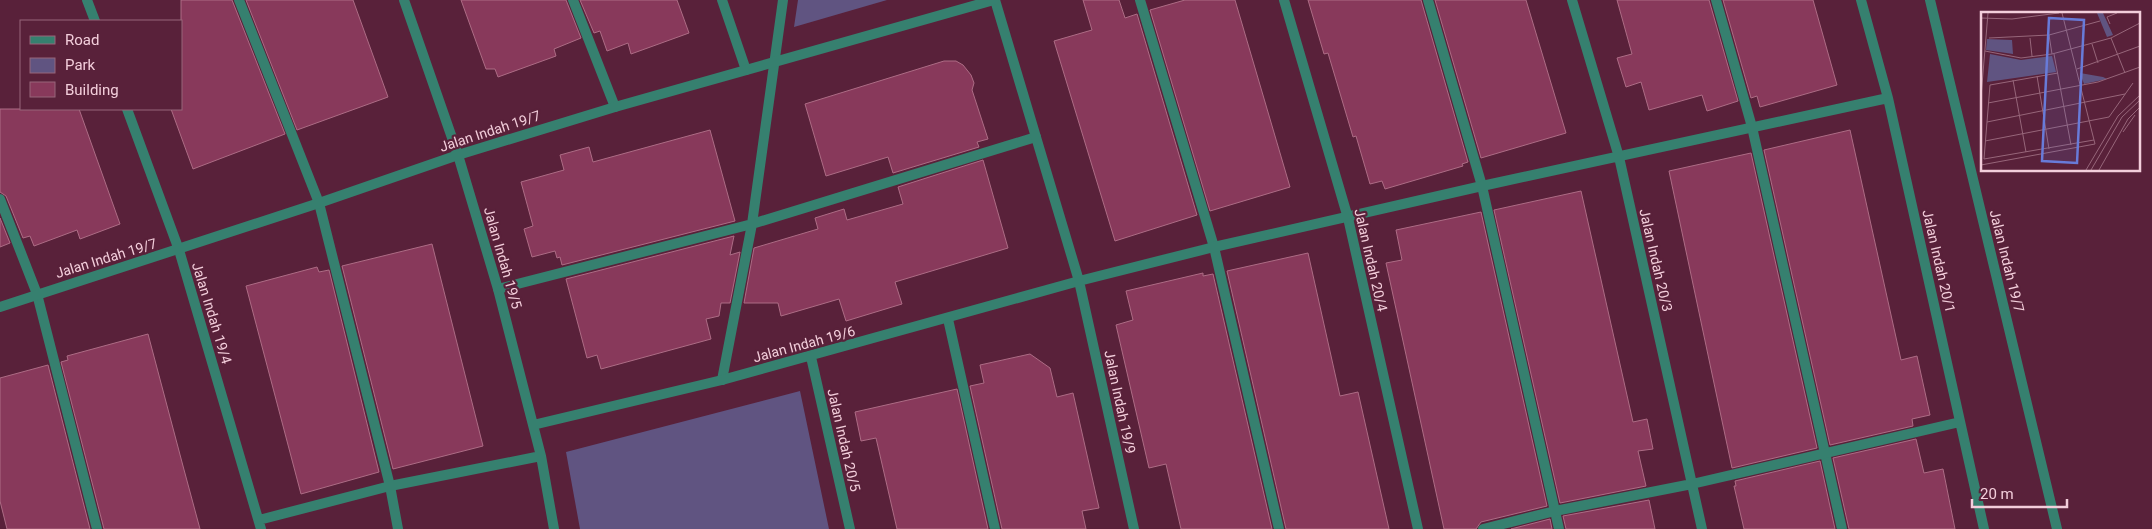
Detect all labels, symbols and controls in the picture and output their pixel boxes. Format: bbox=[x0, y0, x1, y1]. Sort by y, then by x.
inset map bbox=[1981, 12, 2140, 171]
legend bbox=[20, 20, 182, 110]
text: Road bbox=[65, 31, 99, 49]
text: Park bbox=[65, 56, 96, 74]
text: Building bbox=[65, 81, 119, 99]
street label: Jalan Indah 19/7 bbox=[438, 107, 543, 155]
street label: Jalan Indah 19/5 bbox=[481, 205, 525, 311]
street label: Jalan Indah 20/4 bbox=[1351, 207, 1391, 313]
street label: Jalan Indah 20/3 bbox=[1636, 207, 1676, 313]
street label: Jalan Indah 20/1 bbox=[1919, 208, 1959, 314]
street label: Jalan Indah 19/7 bbox=[1987, 208, 2028, 314]
street label: Jalan Indah 19/7 bbox=[53, 235, 159, 281]
street label: Jalan Indah 19/4 bbox=[189, 260, 235, 366]
street label: Jalan Indah 19/6 bbox=[751, 323, 857, 365]
street label: Jalan Indah 19/9 bbox=[1101, 349, 1139, 455]
street label: Jalan Indah 20/5 bbox=[824, 387, 864, 493]
scale bar bbox=[1972, 476, 2067, 508]
text: 20 m bbox=[1980, 485, 2014, 503]

